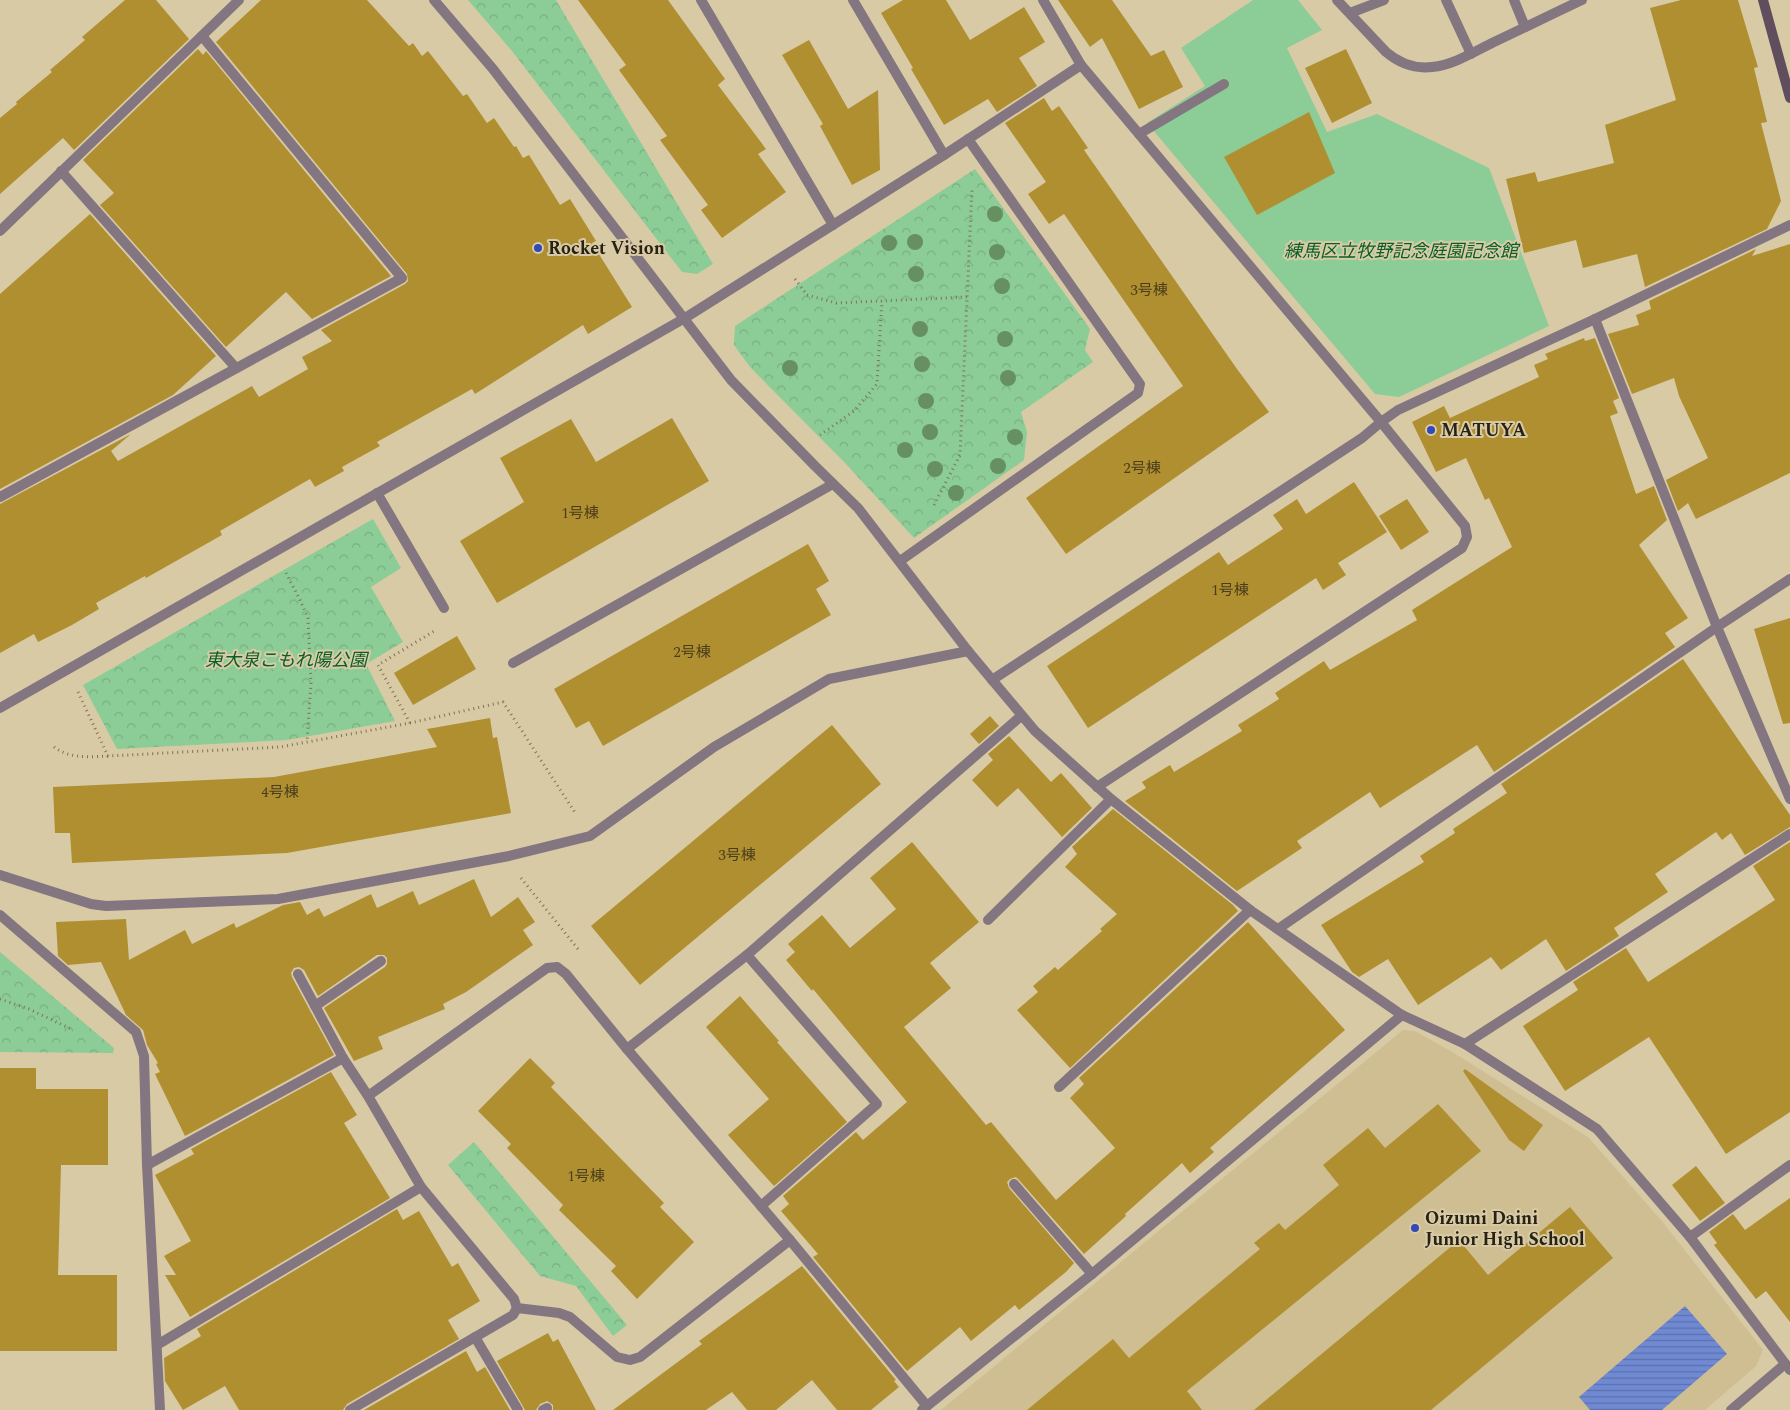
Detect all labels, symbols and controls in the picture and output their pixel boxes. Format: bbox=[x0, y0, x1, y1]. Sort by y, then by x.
place label: Rocket Vision bbox=[548, 235, 665, 262]
park label: 練馬区立牧野記念庭園記念館 bbox=[1284, 238, 1521, 265]
marker: Rocket Vision bbox=[532, 242, 544, 254]
house number: 3号棟 bbox=[1130, 279, 1168, 302]
place label: MATUYA bbox=[1441, 417, 1526, 444]
marker: MATUYA bbox=[1425, 424, 1437, 436]
house number: 2号棟 bbox=[1123, 457, 1161, 480]
house number: 1号棟 bbox=[561, 502, 599, 525]
house number: 1号棟 bbox=[1211, 579, 1249, 602]
house number: 2号棟 bbox=[673, 641, 711, 664]
park label: 東大泉こもれ陽公園 bbox=[205, 647, 370, 674]
house number: 4号棟 bbox=[261, 781, 299, 804]
house number: 3号棟 bbox=[718, 844, 756, 867]
house number: 1号棟 bbox=[567, 1165, 605, 1188]
place label: Oizumi Daini Junior High School bbox=[1425, 1205, 1585, 1253]
marker: Oizumi Daini Junior High School bbox=[1409, 1222, 1421, 1234]

